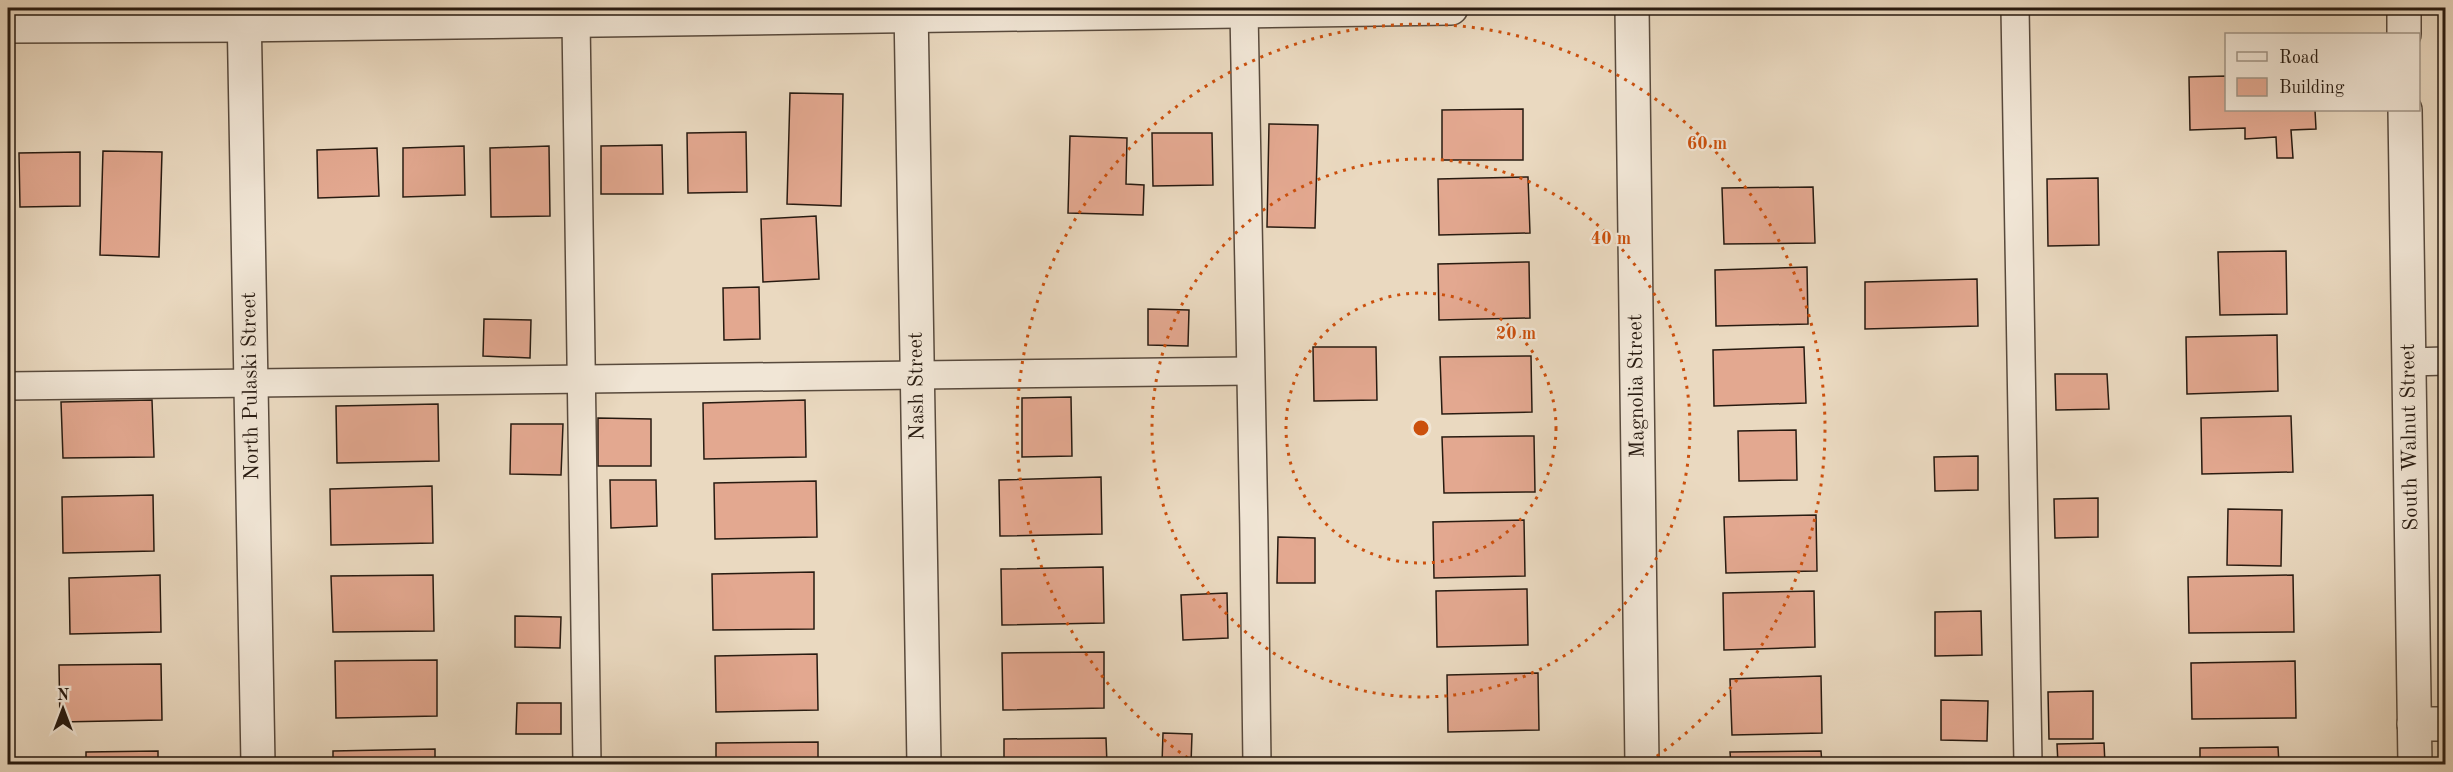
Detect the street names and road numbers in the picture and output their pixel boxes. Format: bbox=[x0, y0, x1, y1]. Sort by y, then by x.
street label: North Pulaski Street bbox=[239, 292, 263, 480]
street label: Magnolia Street bbox=[1625, 314, 1649, 458]
street label: Nash Street bbox=[906, 332, 928, 440]
street label: South Walnut Street bbox=[2398, 343, 2422, 531]

